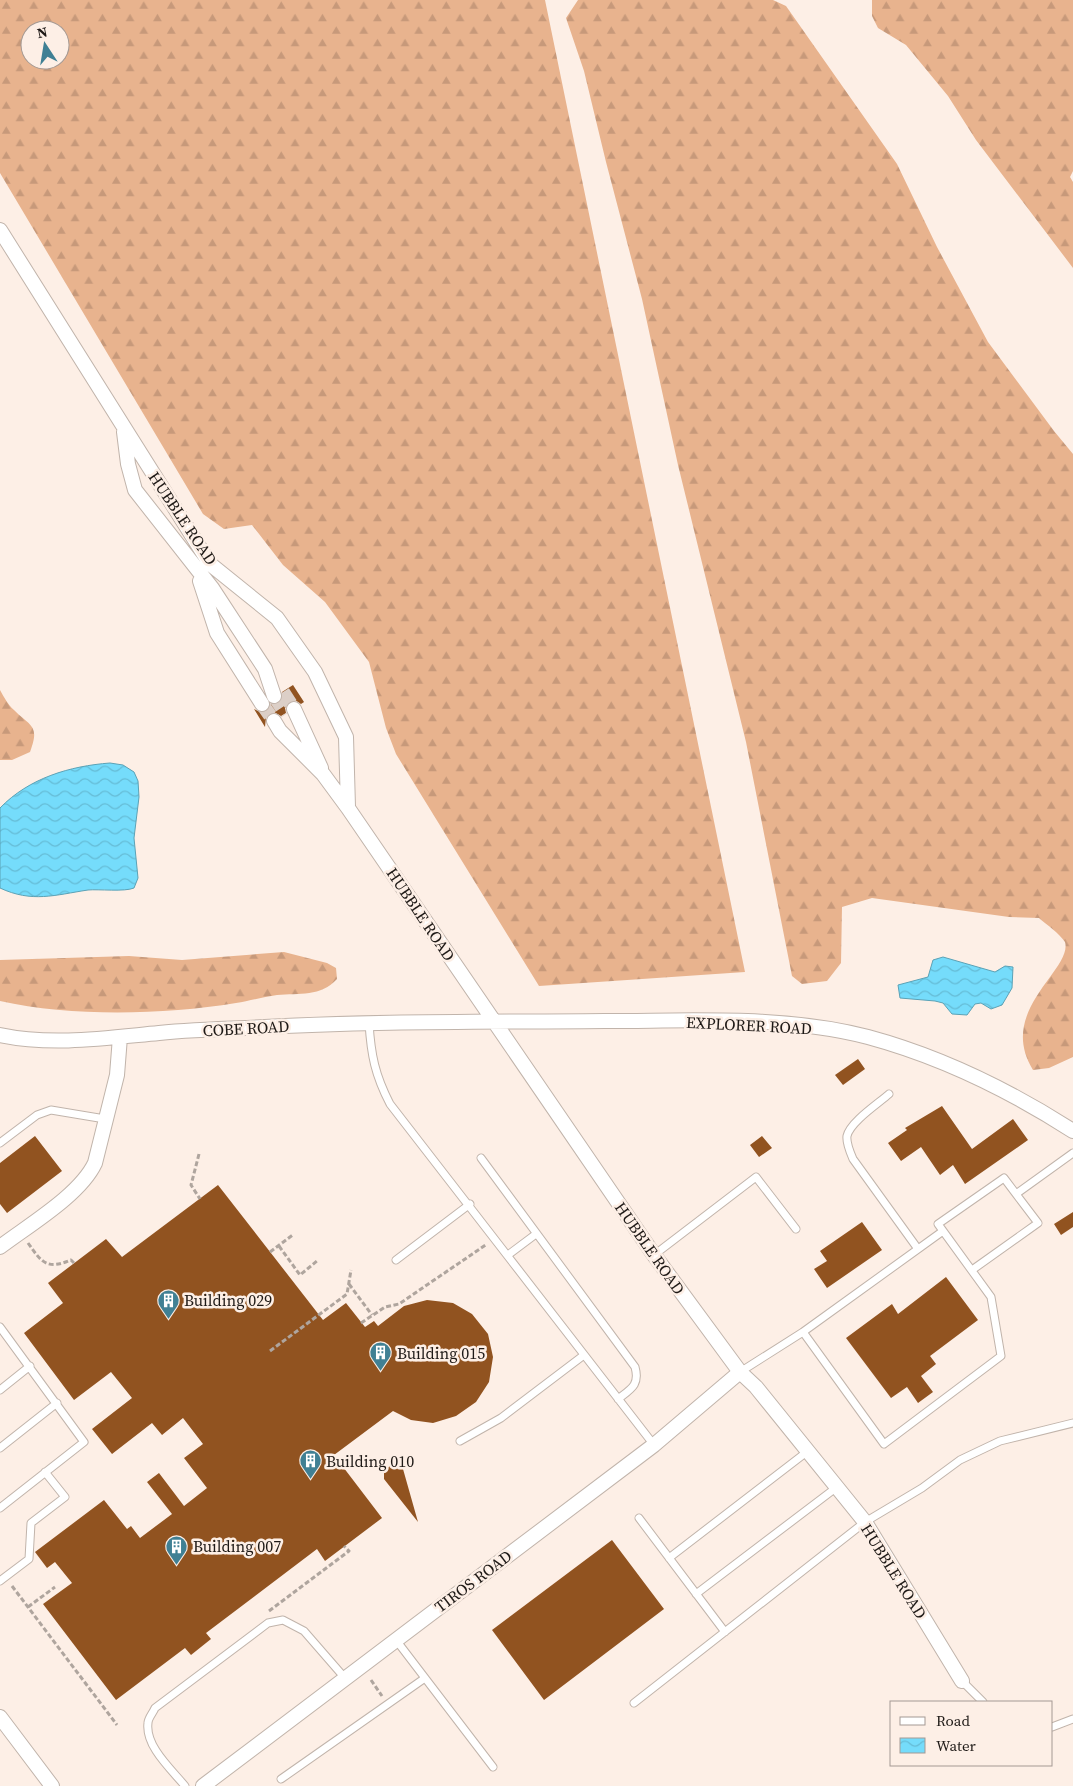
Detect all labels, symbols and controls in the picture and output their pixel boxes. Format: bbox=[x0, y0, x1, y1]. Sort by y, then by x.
north arrow bbox=[20, 20, 70, 70]
text: N bbox=[35, 21, 49, 43]
street label: HUBBLE ROAD bbox=[144, 467, 222, 569]
street label: HUBBLE ROAD bbox=[382, 863, 460, 965]
street label: EXPLORER ROAD bbox=[685, 1011, 813, 1039]
street label: COBE ROAD bbox=[202, 1015, 290, 1041]
street label: HUBBLE ROAD bbox=[610, 1197, 690, 1299]
building icon: Building 029 bbox=[156, 1288, 180, 1319]
place label: Building 029 bbox=[184, 1289, 272, 1311]
building icon: Building 015 bbox=[369, 1341, 393, 1372]
place label: Building 015 bbox=[397, 1342, 485, 1364]
building icon: Building 010 bbox=[298, 1449, 322, 1480]
place label: Building 010 bbox=[326, 1450, 414, 1472]
street label: HUBBLE ROAD bbox=[856, 1519, 932, 1623]
building icon: Building 007 bbox=[165, 1534, 189, 1565]
place label: Building 007 bbox=[193, 1535, 281, 1557]
street label: TIROS ROAD bbox=[430, 1545, 516, 1617]
legend bbox=[890, 1701, 1053, 1766]
text: Road bbox=[936, 1710, 970, 1731]
text: Water bbox=[936, 1735, 977, 1756]

